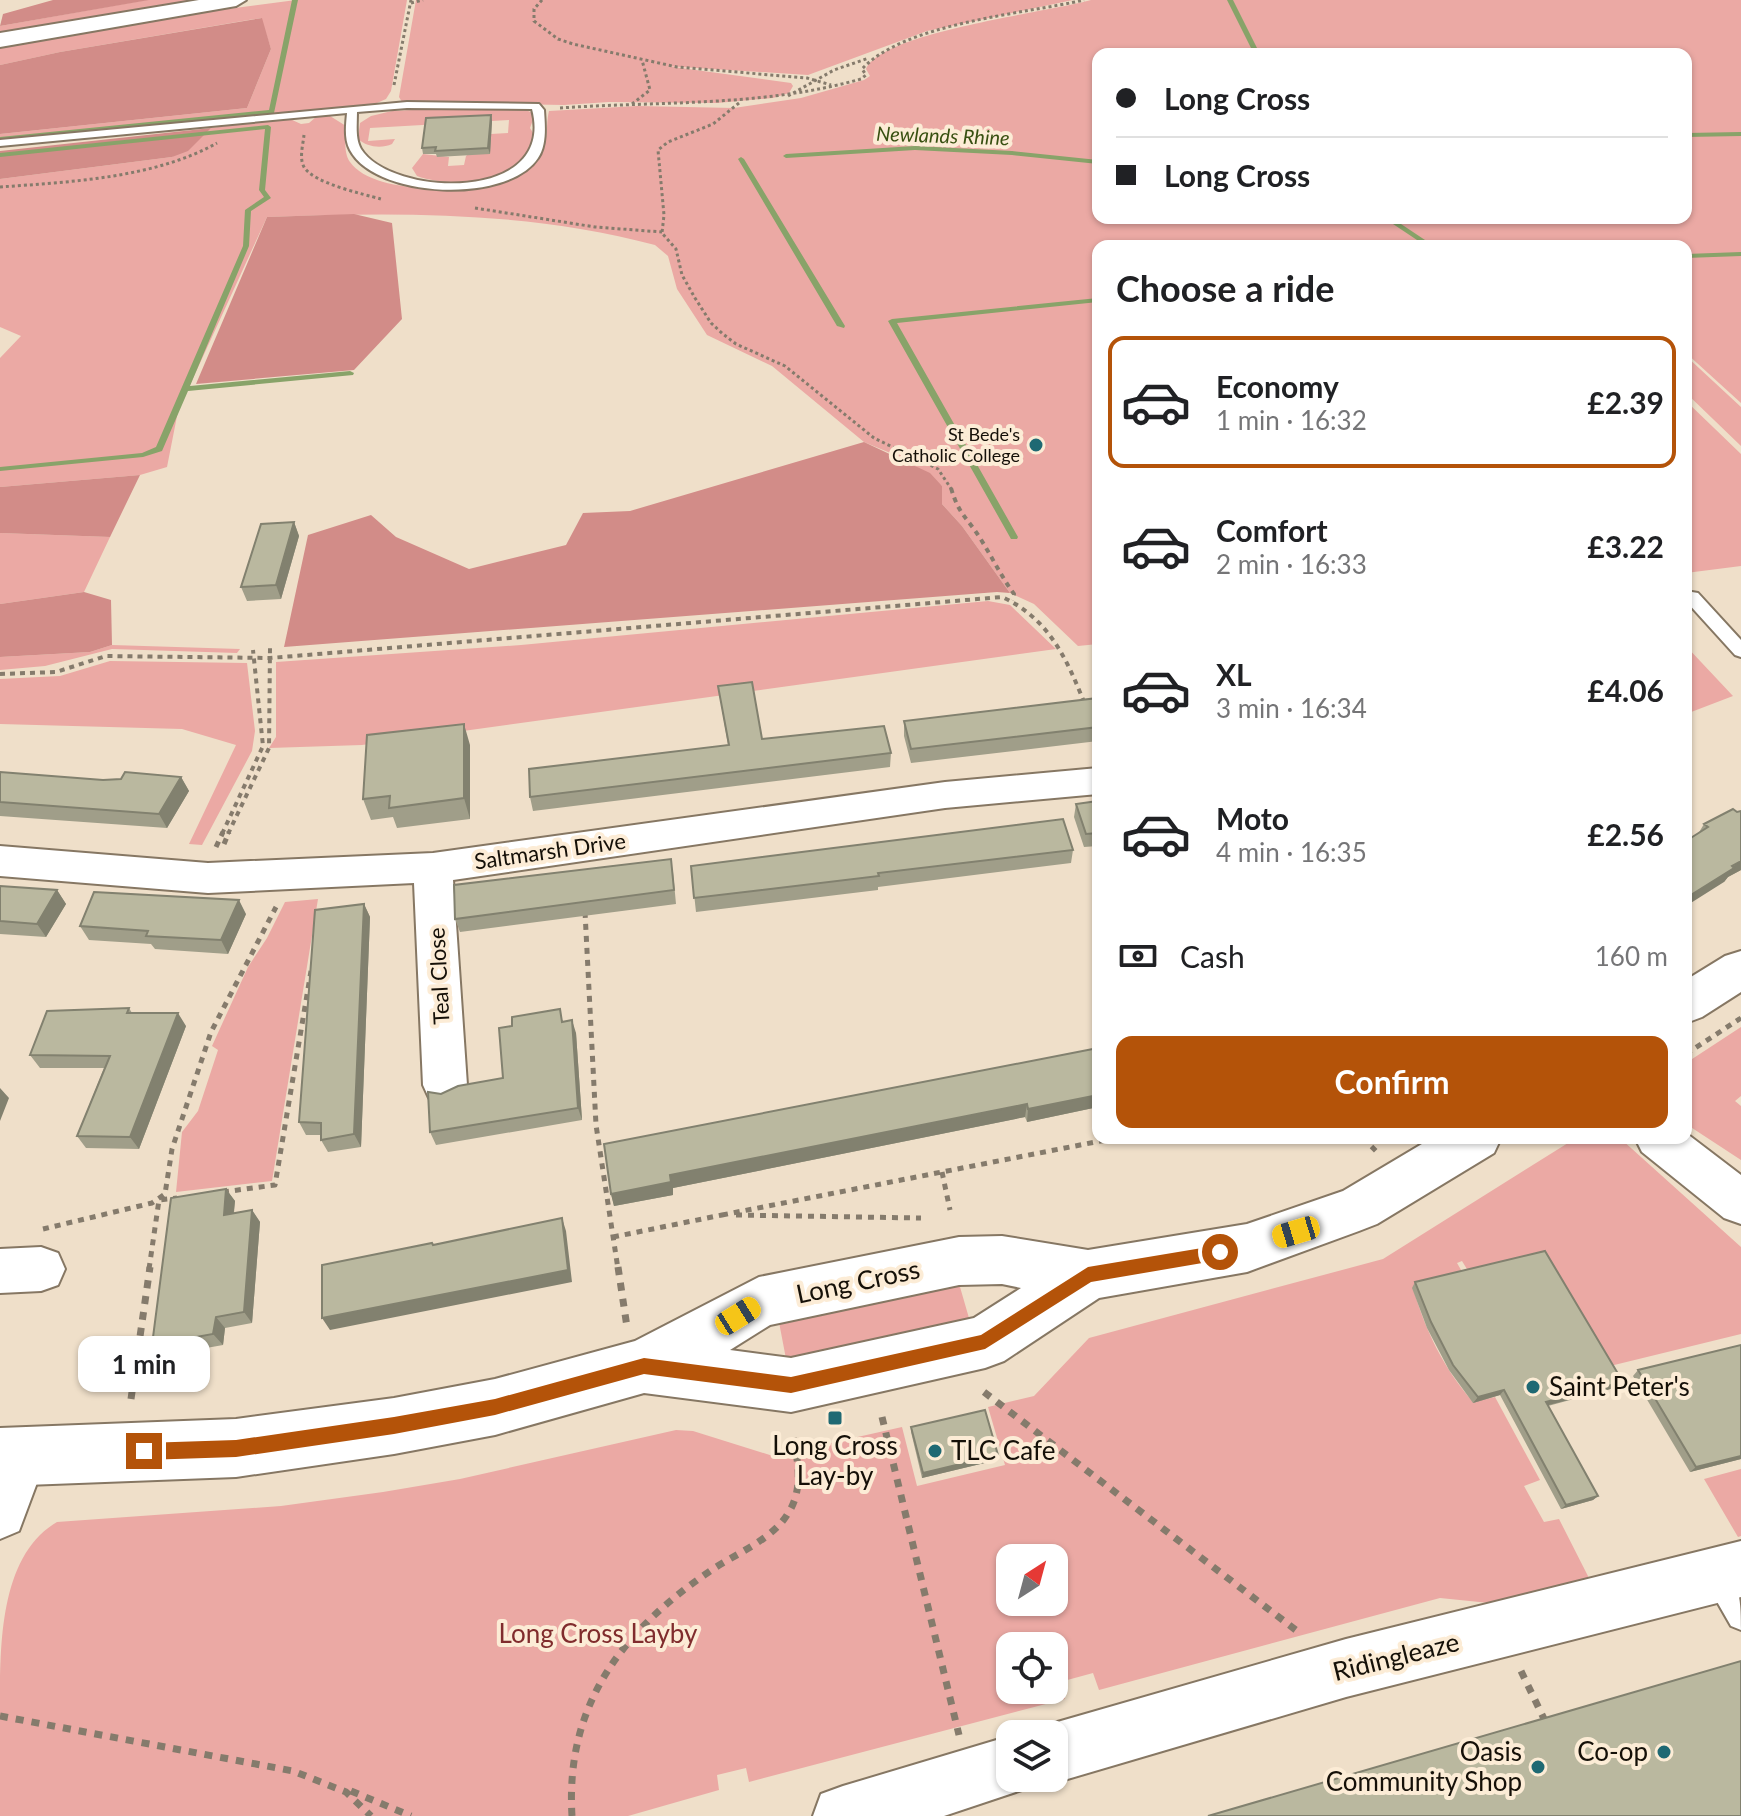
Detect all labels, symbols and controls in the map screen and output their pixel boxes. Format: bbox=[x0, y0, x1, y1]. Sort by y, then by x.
text: Long Cross bbox=[1164, 80, 1310, 116]
water label: Newlands Rhine bbox=[876, 121, 1010, 149]
text: Long Cross bbox=[1164, 157, 1310, 193]
text: Choose a ride bbox=[1116, 266, 1335, 310]
icon: car bbox=[1120, 366, 1192, 438]
text: Economy bbox=[1216, 368, 1339, 404]
text: £2.39 bbox=[1587, 384, 1664, 420]
text: 1 min · 16:32 bbox=[1216, 404, 1367, 436]
place label: St Bede's Catholic College bbox=[892, 423, 1020, 466]
marker: St Bede's Catholic College bbox=[1027, 436, 1045, 454]
icon: car bbox=[1120, 510, 1192, 582]
text: Comfort bbox=[1216, 512, 1328, 548]
text: £3.22 bbox=[1587, 528, 1664, 564]
text: 2 min · 16:33 bbox=[1216, 548, 1367, 580]
icon: car bbox=[1120, 654, 1192, 726]
text: XL bbox=[1216, 656, 1252, 692]
text: £4.06 bbox=[1587, 672, 1664, 708]
text: 3 min · 16:34 bbox=[1216, 692, 1367, 724]
icon: car bbox=[1120, 798, 1192, 870]
text: Moto bbox=[1216, 800, 1289, 836]
text: £2.56 bbox=[1587, 816, 1664, 852]
street label: Saltmarsh Drive bbox=[472, 827, 627, 874]
text: 4 min · 16:35 bbox=[1216, 836, 1367, 868]
street label: Teal Close bbox=[422, 927, 455, 1025]
icon: cash bbox=[1116, 934, 1160, 978]
text: Cash bbox=[1180, 938, 1245, 974]
text: 160 m bbox=[1595, 940, 1668, 972]
button: Confirm bbox=[1116, 1036, 1668, 1128]
car bbox=[1270, 1214, 1322, 1250]
route start bbox=[1202, 1234, 1238, 1270]
street label: Long Cross bbox=[793, 1252, 922, 1310]
car bbox=[711, 1293, 765, 1339]
callout: 1 min bbox=[78, 1335, 210, 1391]
text: 1 min bbox=[112, 1348, 176, 1380]
place label: Saint Peter's bbox=[1549, 1370, 1690, 1402]
marker: Saint Peter's bbox=[1524, 1378, 1542, 1396]
marker: Long Cross Lay-by bbox=[826, 1409, 844, 1427]
place label: Long Cross Lay-by bbox=[772, 1429, 898, 1491]
route end bbox=[126, 1433, 162, 1469]
place label: TLC Cafe bbox=[951, 1434, 1055, 1466]
marker: TLC Cafe bbox=[926, 1442, 944, 1460]
north arrow bbox=[996, 1544, 1068, 1616]
map controls bbox=[996, 1544, 1068, 1792]
park label: Long Cross Layby bbox=[499, 1617, 698, 1649]
street label: Ridingleaze bbox=[1329, 1625, 1462, 1687]
button: locate bbox=[996, 1632, 1068, 1704]
button: layers bbox=[996, 1720, 1068, 1792]
place label: Oasis Community Shop bbox=[1326, 1735, 1522, 1797]
place label: Co-op bbox=[1577, 1735, 1648, 1767]
marker: Co-op bbox=[1655, 1743, 1673, 1761]
marker: Oasis Community Shop bbox=[1529, 1758, 1547, 1776]

